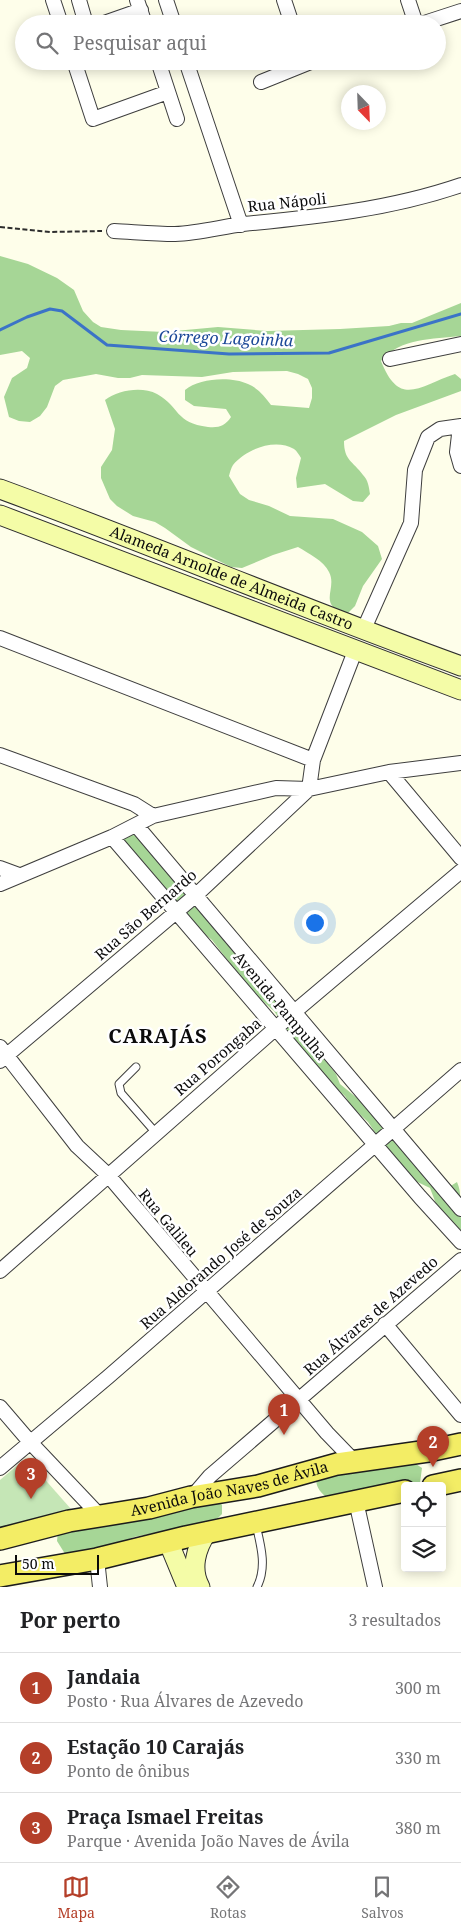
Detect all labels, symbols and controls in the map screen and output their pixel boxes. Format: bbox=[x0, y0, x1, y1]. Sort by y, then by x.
search box bbox=[15, 15, 446, 70]
icon: search bbox=[33, 29, 61, 57]
text: Pesquisar aqui bbox=[73, 30, 207, 56]
north arrow bbox=[341, 85, 386, 130]
street label: Rua Nápoli bbox=[247, 188, 327, 216]
water label: Córrego Lagoinha bbox=[158, 325, 294, 351]
street label: Alameda Arnolde de Almeida Castro bbox=[107, 521, 356, 634]
street label: Rua São Bernardo bbox=[90, 864, 201, 964]
your location bbox=[302, 910, 328, 936]
street label: Avenida Pampulha bbox=[230, 947, 332, 1064]
street label: Rua Porongaba bbox=[170, 1013, 265, 1100]
district label: CARAJÁS bbox=[108, 1022, 208, 1049]
street label: Rua Aldorando José de Souza bbox=[135, 1182, 305, 1333]
street label: Rua Galileu bbox=[135, 1184, 203, 1261]
street label: Rua Álvares de Azevedo bbox=[299, 1251, 442, 1379]
pin: 1 bbox=[268, 1394, 300, 1435]
pin: 2 bbox=[417, 1426, 449, 1467]
street label: Avenida João Naves de Ávila bbox=[129, 1456, 330, 1520]
pin: 3 bbox=[15, 1458, 47, 1499]
map controls bbox=[401, 1482, 446, 1572]
button: locate bbox=[401, 1482, 446, 1527]
button: layers bbox=[401, 1527, 446, 1572]
scale bar bbox=[15, 1552, 99, 1575]
text: 50 m bbox=[22, 1554, 55, 1573]
text: Por perto bbox=[20, 1606, 121, 1634]
text: 3 resultados bbox=[349, 1609, 441, 1631]
text: Jandaia bbox=[67, 1664, 140, 1690]
text: 1 bbox=[31, 1677, 41, 1699]
text: 300 m bbox=[395, 1677, 441, 1699]
text: Posto · Rua Álvares de Azevedo bbox=[67, 1690, 304, 1712]
text: Estação 10 Carajás bbox=[67, 1734, 244, 1760]
text: 2 bbox=[31, 1747, 41, 1769]
text: 330 m bbox=[395, 1747, 441, 1769]
text: Ponto de ônibus bbox=[67, 1760, 190, 1782]
text: Praça Ismael Freitas bbox=[67, 1804, 263, 1830]
text: 3 bbox=[31, 1817, 41, 1839]
text: 380 m bbox=[395, 1817, 441, 1839]
text: Parque · Avenida João Naves de Ávila bbox=[67, 1830, 350, 1852]
tab: Mapa bbox=[57, 1873, 95, 1922]
tab: Rotas bbox=[210, 1873, 246, 1922]
tab: Salvos bbox=[361, 1873, 404, 1922]

